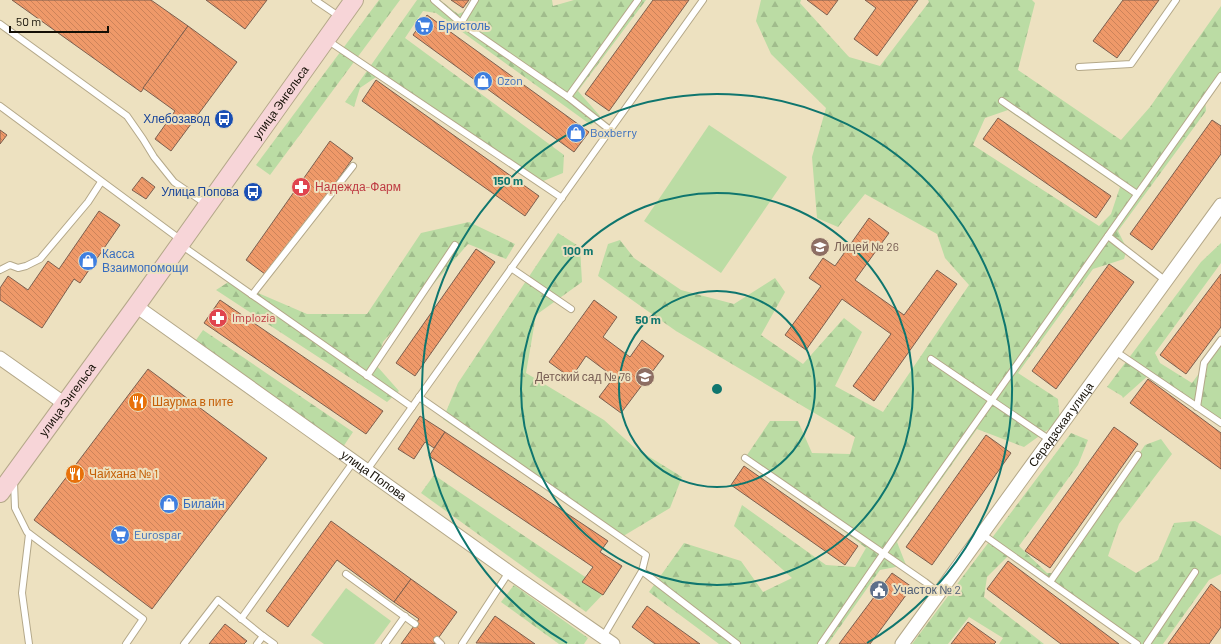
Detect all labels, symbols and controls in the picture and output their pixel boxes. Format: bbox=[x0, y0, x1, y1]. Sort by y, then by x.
scale bar bbox=[10, 8, 108, 34]
text: 50 m bbox=[16, 14, 41, 28]
supermarket icon: Бристоль bbox=[413, 15, 435, 37]
place label: Бристоль bbox=[438, 18, 490, 33]
street label: улица Энгельса bbox=[249, 62, 311, 142]
shop icon: Ozon bbox=[472, 70, 494, 92]
place label: Ozon bbox=[497, 73, 523, 87]
bus stop icon: Хлебозавод bbox=[213, 108, 235, 130]
place label: Хлебозавод bbox=[143, 111, 210, 126]
shop icon: Boxberry bbox=[565, 122, 587, 144]
place label: Boxberry bbox=[590, 125, 638, 139]
text: 150 m bbox=[493, 173, 523, 187]
pharmacy icon: Надежда-Фарм bbox=[290, 176, 312, 198]
place label: Надежда-Фарм bbox=[315, 179, 401, 194]
bus stop icon: Улица Попова bbox=[242, 181, 264, 203]
place label: Улица Попова bbox=[161, 184, 239, 199]
school or university icon: Лицей № 26 bbox=[809, 236, 831, 258]
place label: Лицей № 26 bbox=[834, 239, 899, 254]
text: 100 m bbox=[563, 243, 593, 257]
place label: Касса Взаимопомощи bbox=[102, 246, 188, 275]
shop icon: Касса Взаимопомощи bbox=[77, 250, 99, 272]
pharmacy icon: Implozia bbox=[207, 307, 229, 329]
place label: Implozia bbox=[232, 310, 276, 324]
text: 50 m bbox=[635, 312, 661, 326]
street label: улица Энгельса bbox=[36, 360, 98, 439]
school or university icon: Детский сад № 76 bbox=[634, 366, 656, 388]
place label: Детский сад № 76 bbox=[535, 369, 631, 384]
street label: Серадзская улица bbox=[1025, 379, 1096, 469]
centre of rings bbox=[710, 382, 724, 396]
restaurant icon: Шаурма в пите bbox=[127, 391, 149, 413]
place label: Шаурма в пите bbox=[152, 394, 234, 409]
street label: улица Попова bbox=[338, 447, 410, 503]
restaurant icon: Чайхана № 1 bbox=[64, 463, 86, 485]
place label: Чайхана № 1 bbox=[89, 466, 158, 480]
shop icon: Билайн bbox=[158, 493, 180, 515]
place label: Билайн bbox=[183, 496, 225, 510]
supermarket icon: Eurospar bbox=[109, 524, 131, 546]
place label: Eurospar bbox=[134, 527, 182, 541]
public building icon: Участок № 2 bbox=[868, 579, 890, 601]
place label: Участок № 2 bbox=[893, 582, 961, 596]

